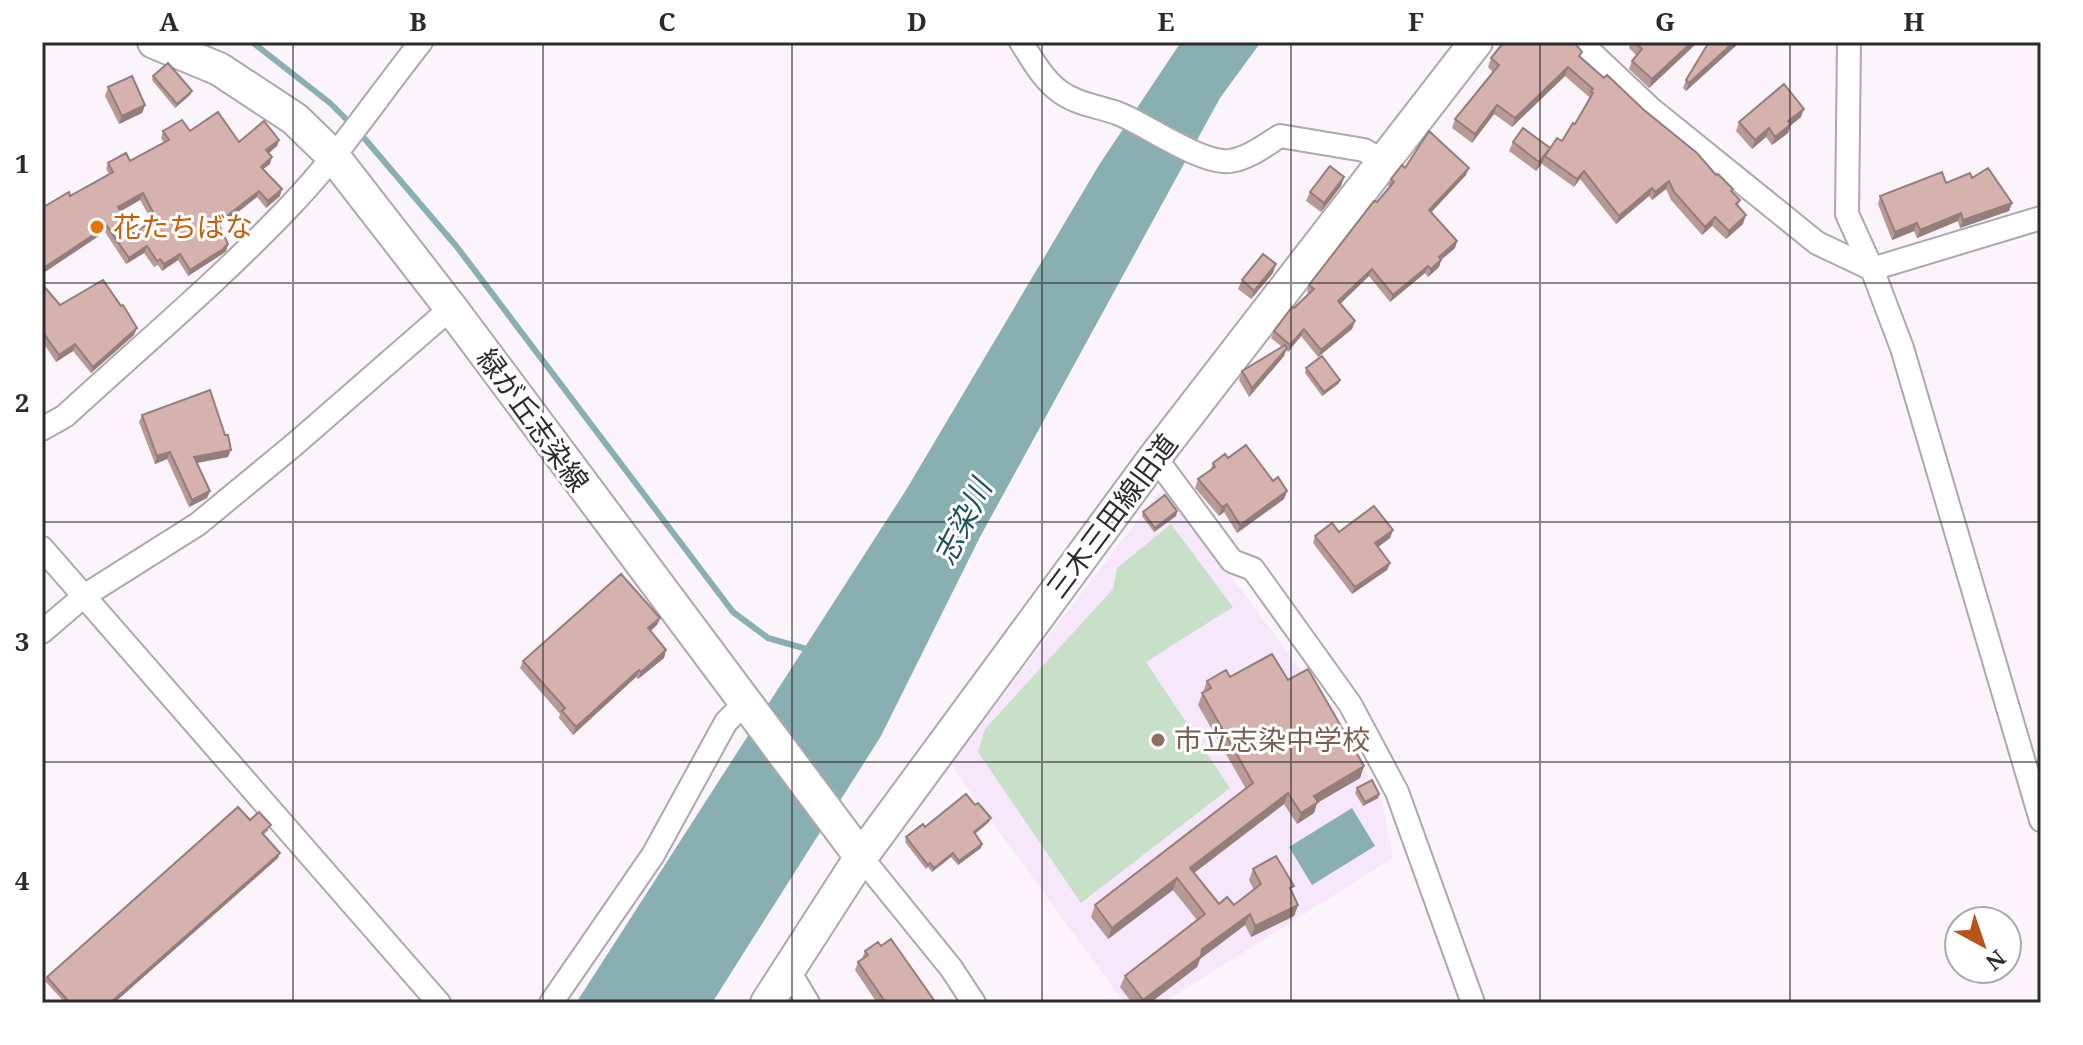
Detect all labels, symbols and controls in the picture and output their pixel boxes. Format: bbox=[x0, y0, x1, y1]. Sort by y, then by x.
text: A bbox=[159, 3, 179, 39]
text: B bbox=[409, 3, 427, 39]
text: C bbox=[658, 3, 676, 39]
text: D bbox=[907, 3, 927, 39]
text: E bbox=[1158, 3, 1175, 39]
text: F bbox=[1408, 3, 1424, 39]
text: G bbox=[1655, 3, 1675, 39]
text: H bbox=[1903, 3, 1925, 39]
text: 1 bbox=[15, 145, 29, 181]
place label: 花たちばな bbox=[113, 207, 253, 245]
marker: 花たちばな bbox=[88, 218, 106, 236]
street label: 緑が丘志染線 bbox=[469, 340, 599, 499]
text: 2 bbox=[15, 384, 29, 420]
street label: 三木三田線旧道 bbox=[1037, 426, 1185, 605]
water label: 志染川 bbox=[923, 469, 1002, 571]
text: 3 bbox=[15, 623, 29, 659]
place label: 市立志染中学校 bbox=[1174, 720, 1370, 758]
marker: 市立志染中学校 bbox=[1149, 731, 1167, 749]
text: 4 bbox=[15, 862, 30, 898]
north arrow bbox=[1943, 905, 2023, 985]
text: N bbox=[1980, 944, 2013, 978]

